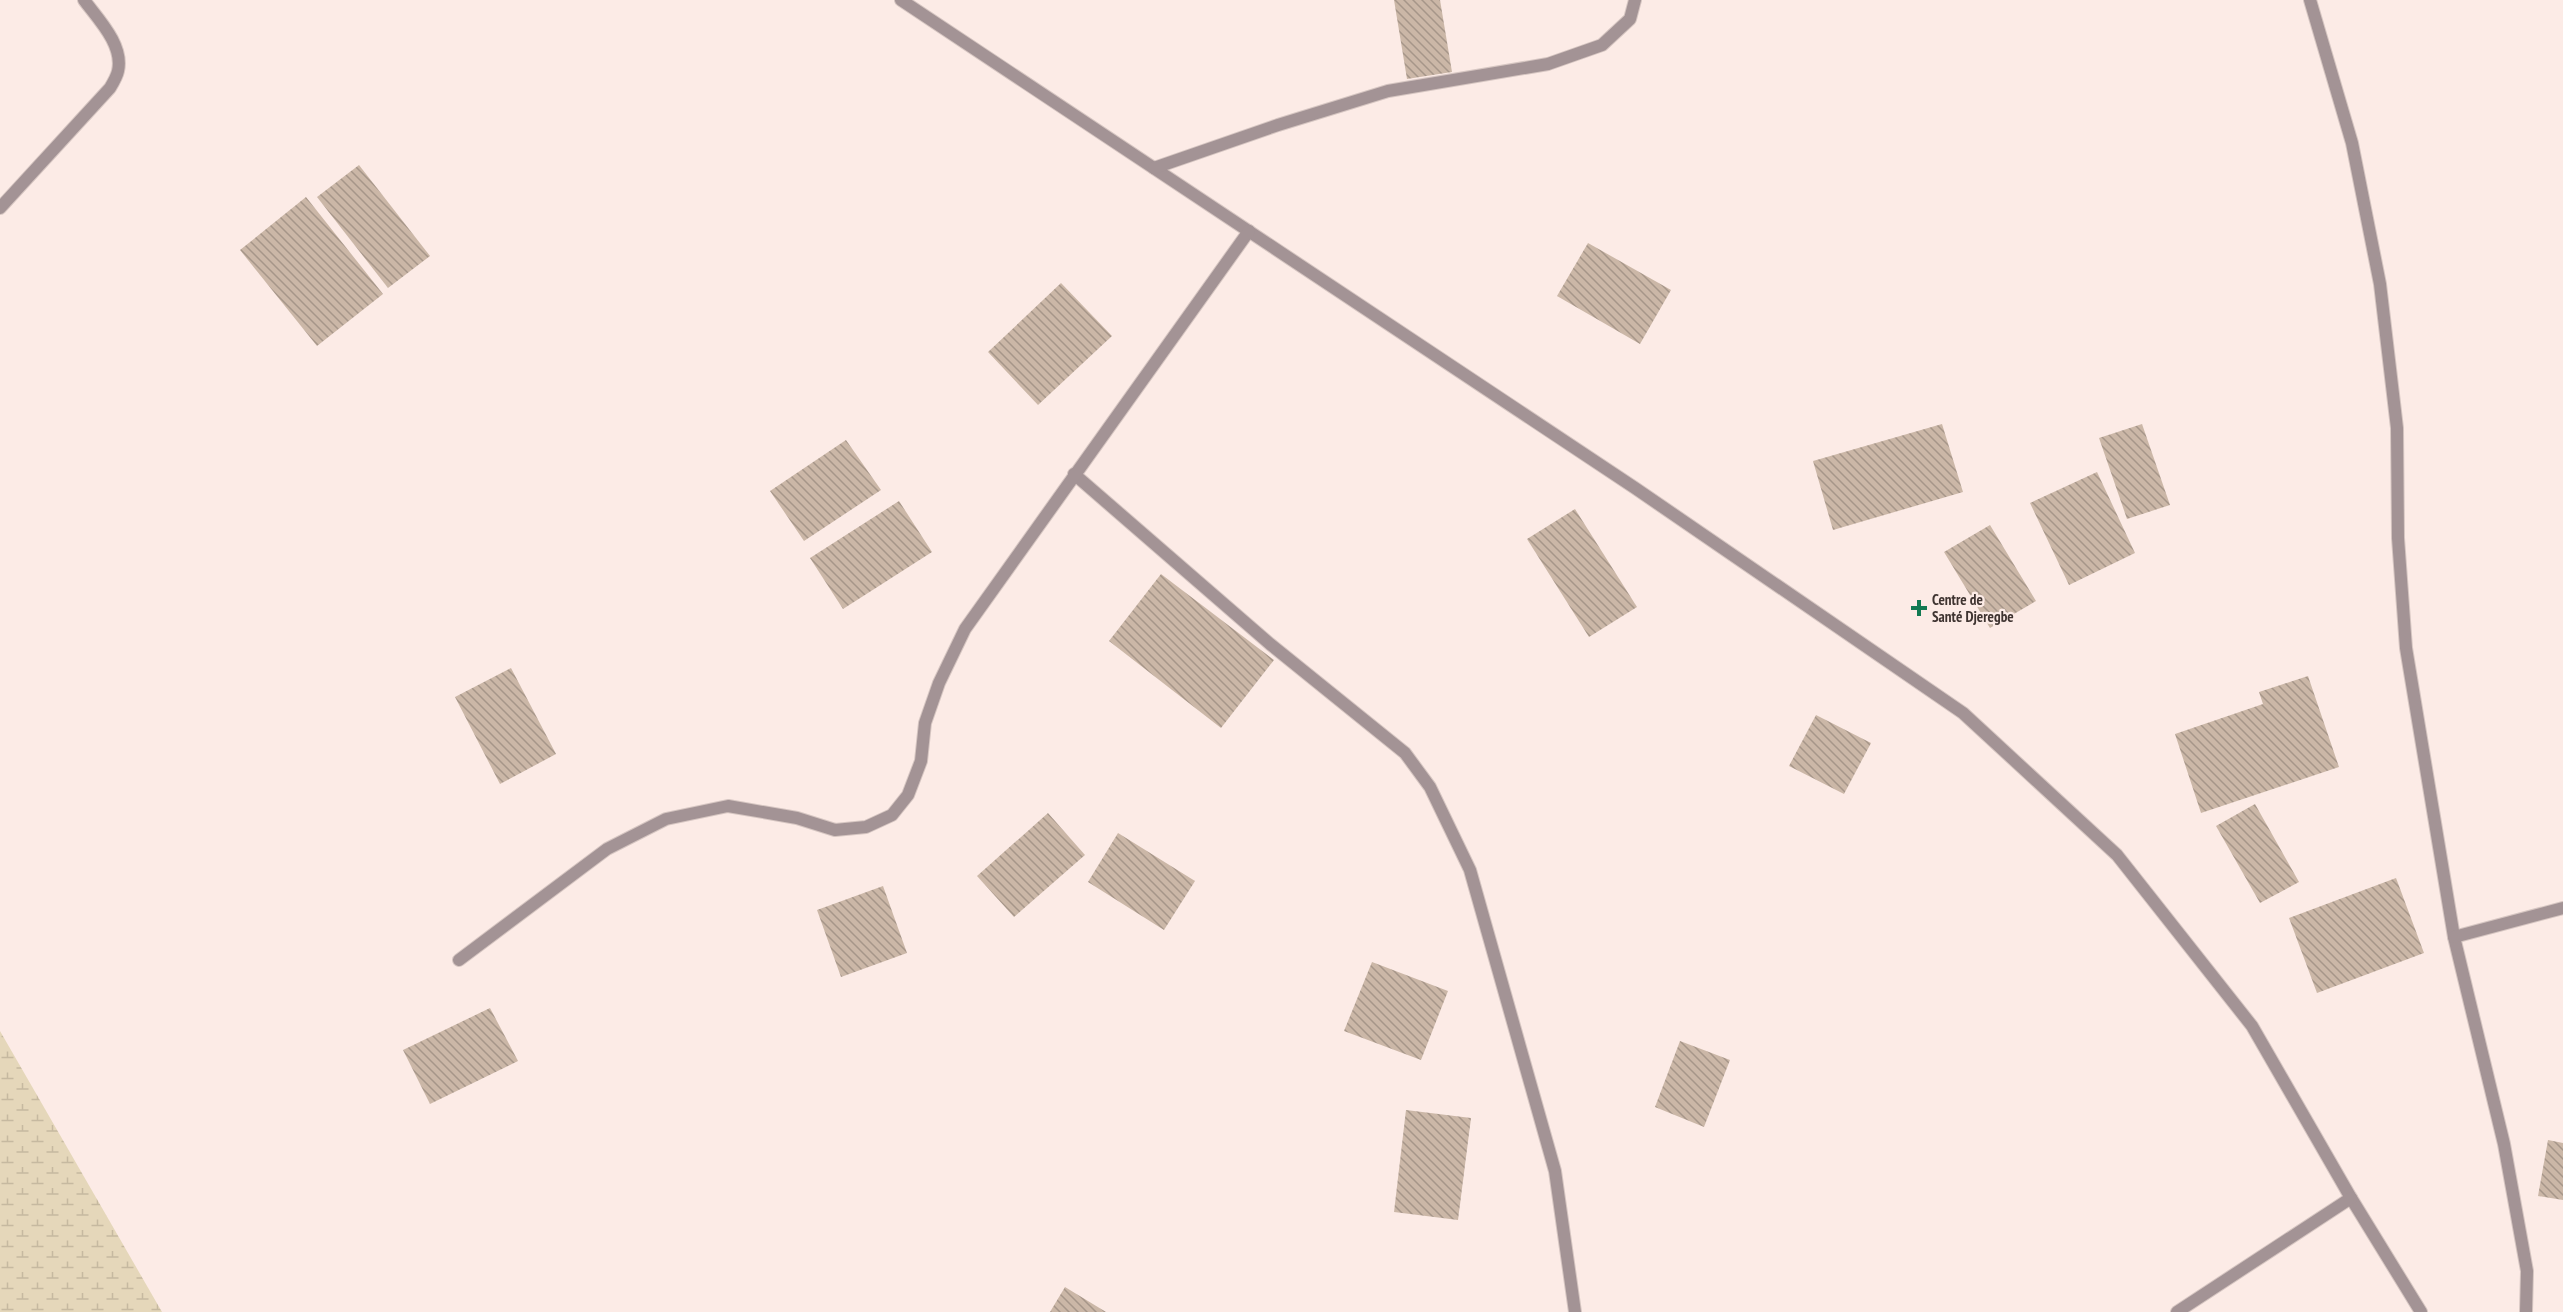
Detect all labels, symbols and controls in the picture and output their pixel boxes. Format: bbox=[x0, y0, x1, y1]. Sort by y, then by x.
place label: Centre de Santé Djeregbe bbox=[1932, 590, 2014, 626]
marker: Centre de Santé Djeregbe bbox=[1910, 599, 1928, 617]

